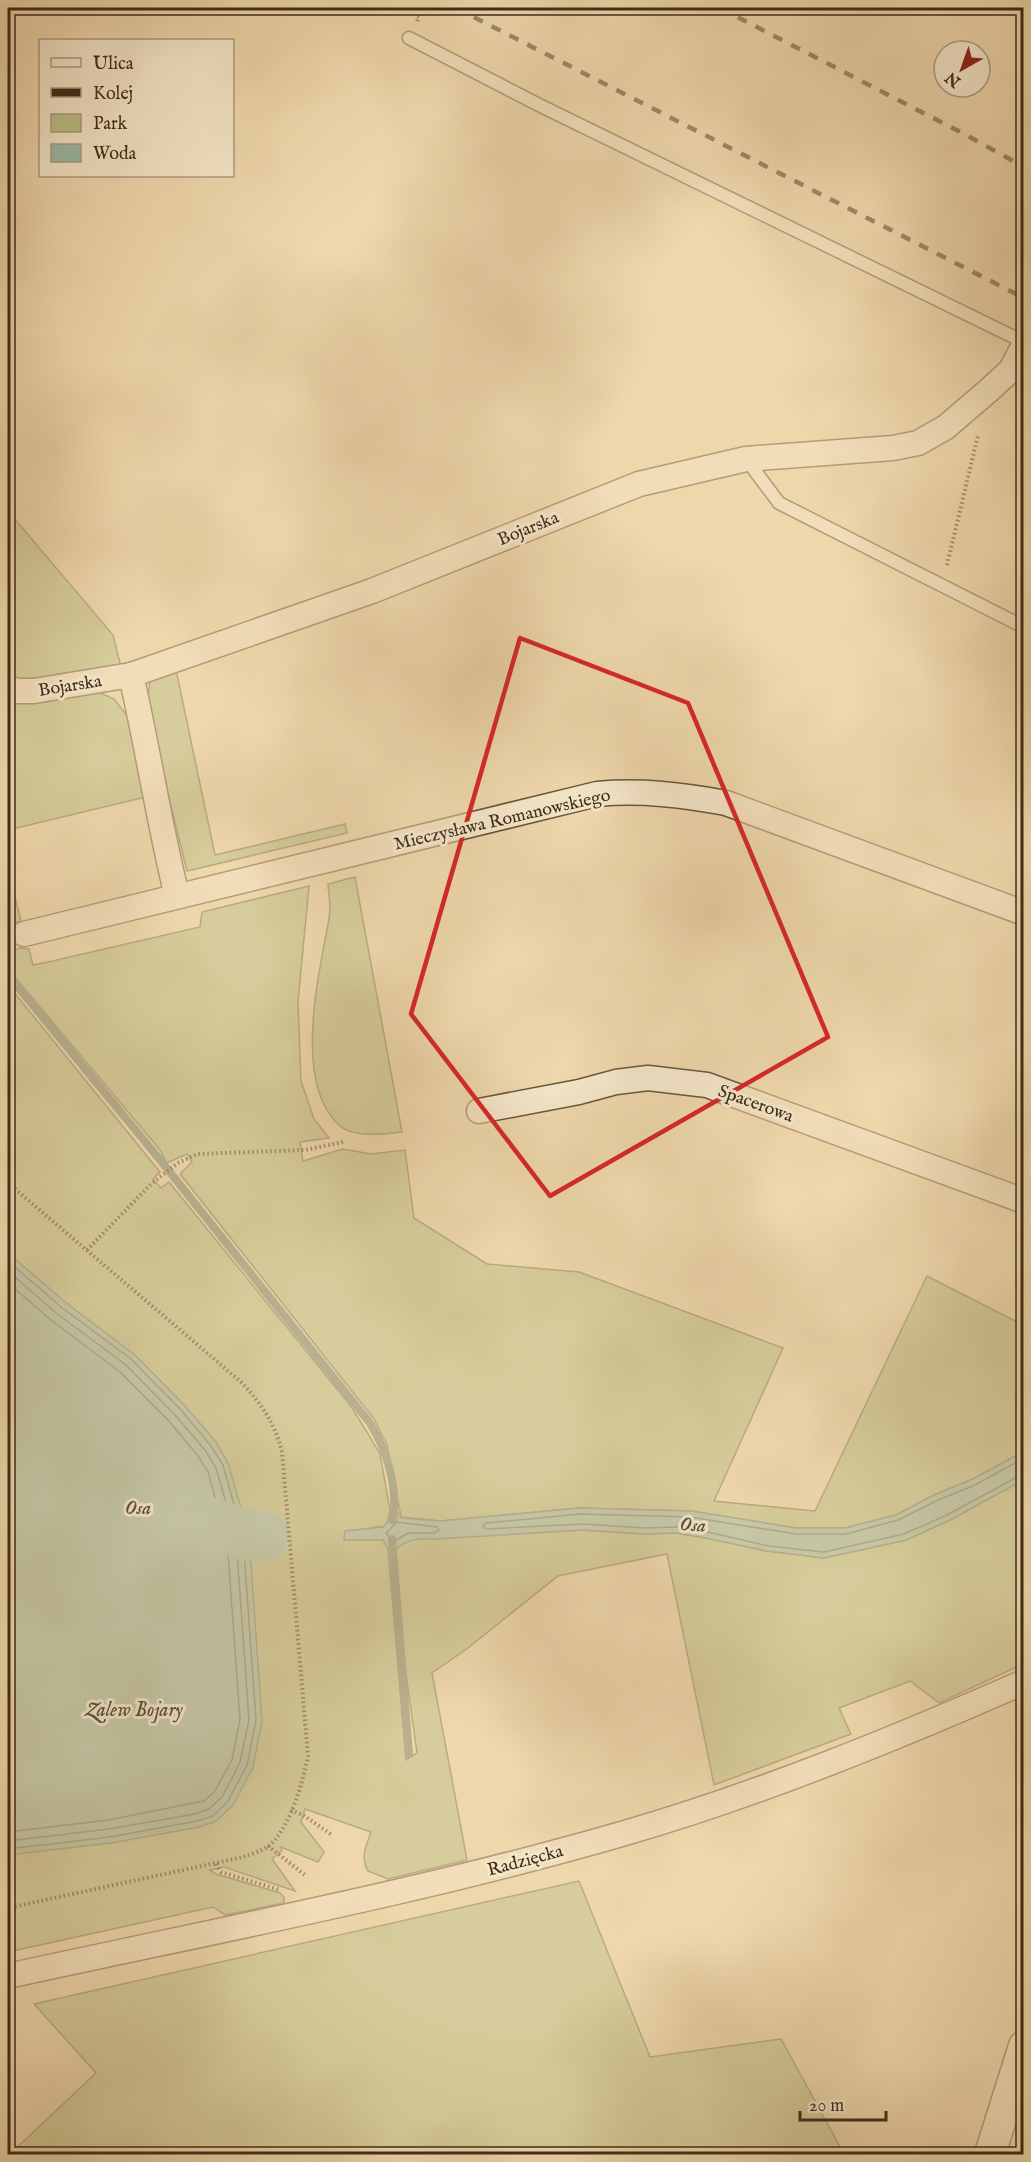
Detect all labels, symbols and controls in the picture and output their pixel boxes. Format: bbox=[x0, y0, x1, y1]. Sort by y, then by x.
legend bbox=[39, 39, 234, 177]
north arrow bbox=[932, 39, 992, 99]
text: Ulica bbox=[93, 53, 134, 76]
text: N bbox=[942, 67, 966, 92]
text: Kolej bbox=[93, 83, 133, 106]
text: Park bbox=[93, 113, 128, 136]
text: Woda bbox=[93, 143, 137, 166]
street label: Bojarska bbox=[495, 507, 563, 552]
street label: Bojarska bbox=[37, 670, 104, 703]
street label: Mieczysława Romanowskiego bbox=[392, 784, 613, 857]
street label: Spacerowa bbox=[715, 1080, 796, 1129]
water label: Osa bbox=[125, 1496, 152, 1521]
water label: Osa bbox=[679, 1512, 707, 1539]
water label: Zalew Bojary bbox=[83, 1698, 183, 1724]
street label: Radzięcka bbox=[485, 1840, 566, 1883]
scale bar bbox=[800, 2084, 886, 2122]
text: 20 m bbox=[809, 2095, 844, 2118]

